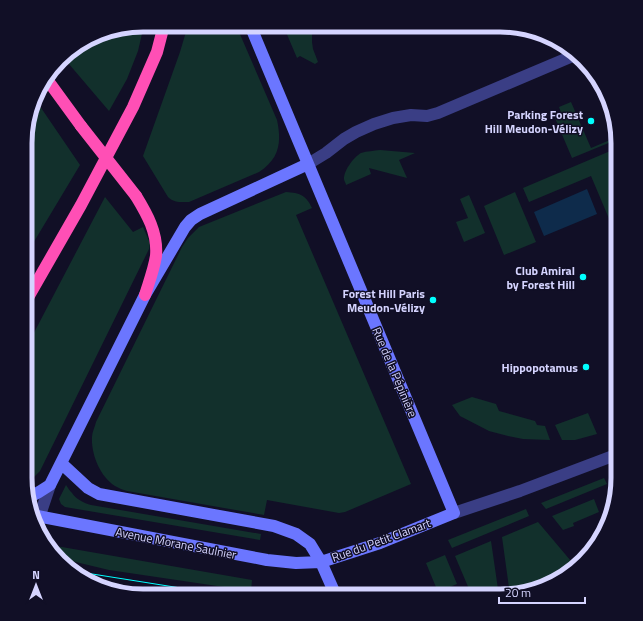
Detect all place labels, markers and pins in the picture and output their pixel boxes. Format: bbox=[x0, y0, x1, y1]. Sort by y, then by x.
place label: Parking Forest Hill Meudon-Vélizy bbox=[485, 105, 584, 138]
marker: Parking Forest Hill Meudon-Vélizy bbox=[586, 116, 596, 126]
place label: Club Amiral by Forest Hill bbox=[506, 261, 575, 294]
marker: Club Amiral by Forest Hill bbox=[578, 272, 588, 282]
place label: Forest Hill Paris Meudon-Vélizy bbox=[342, 284, 425, 317]
marker: Forest Hill Paris Meudon-Vélizy bbox=[428, 295, 438, 305]
place label: Hippopotamus bbox=[502, 358, 578, 377]
marker: Hippopotamus bbox=[581, 362, 591, 372]

